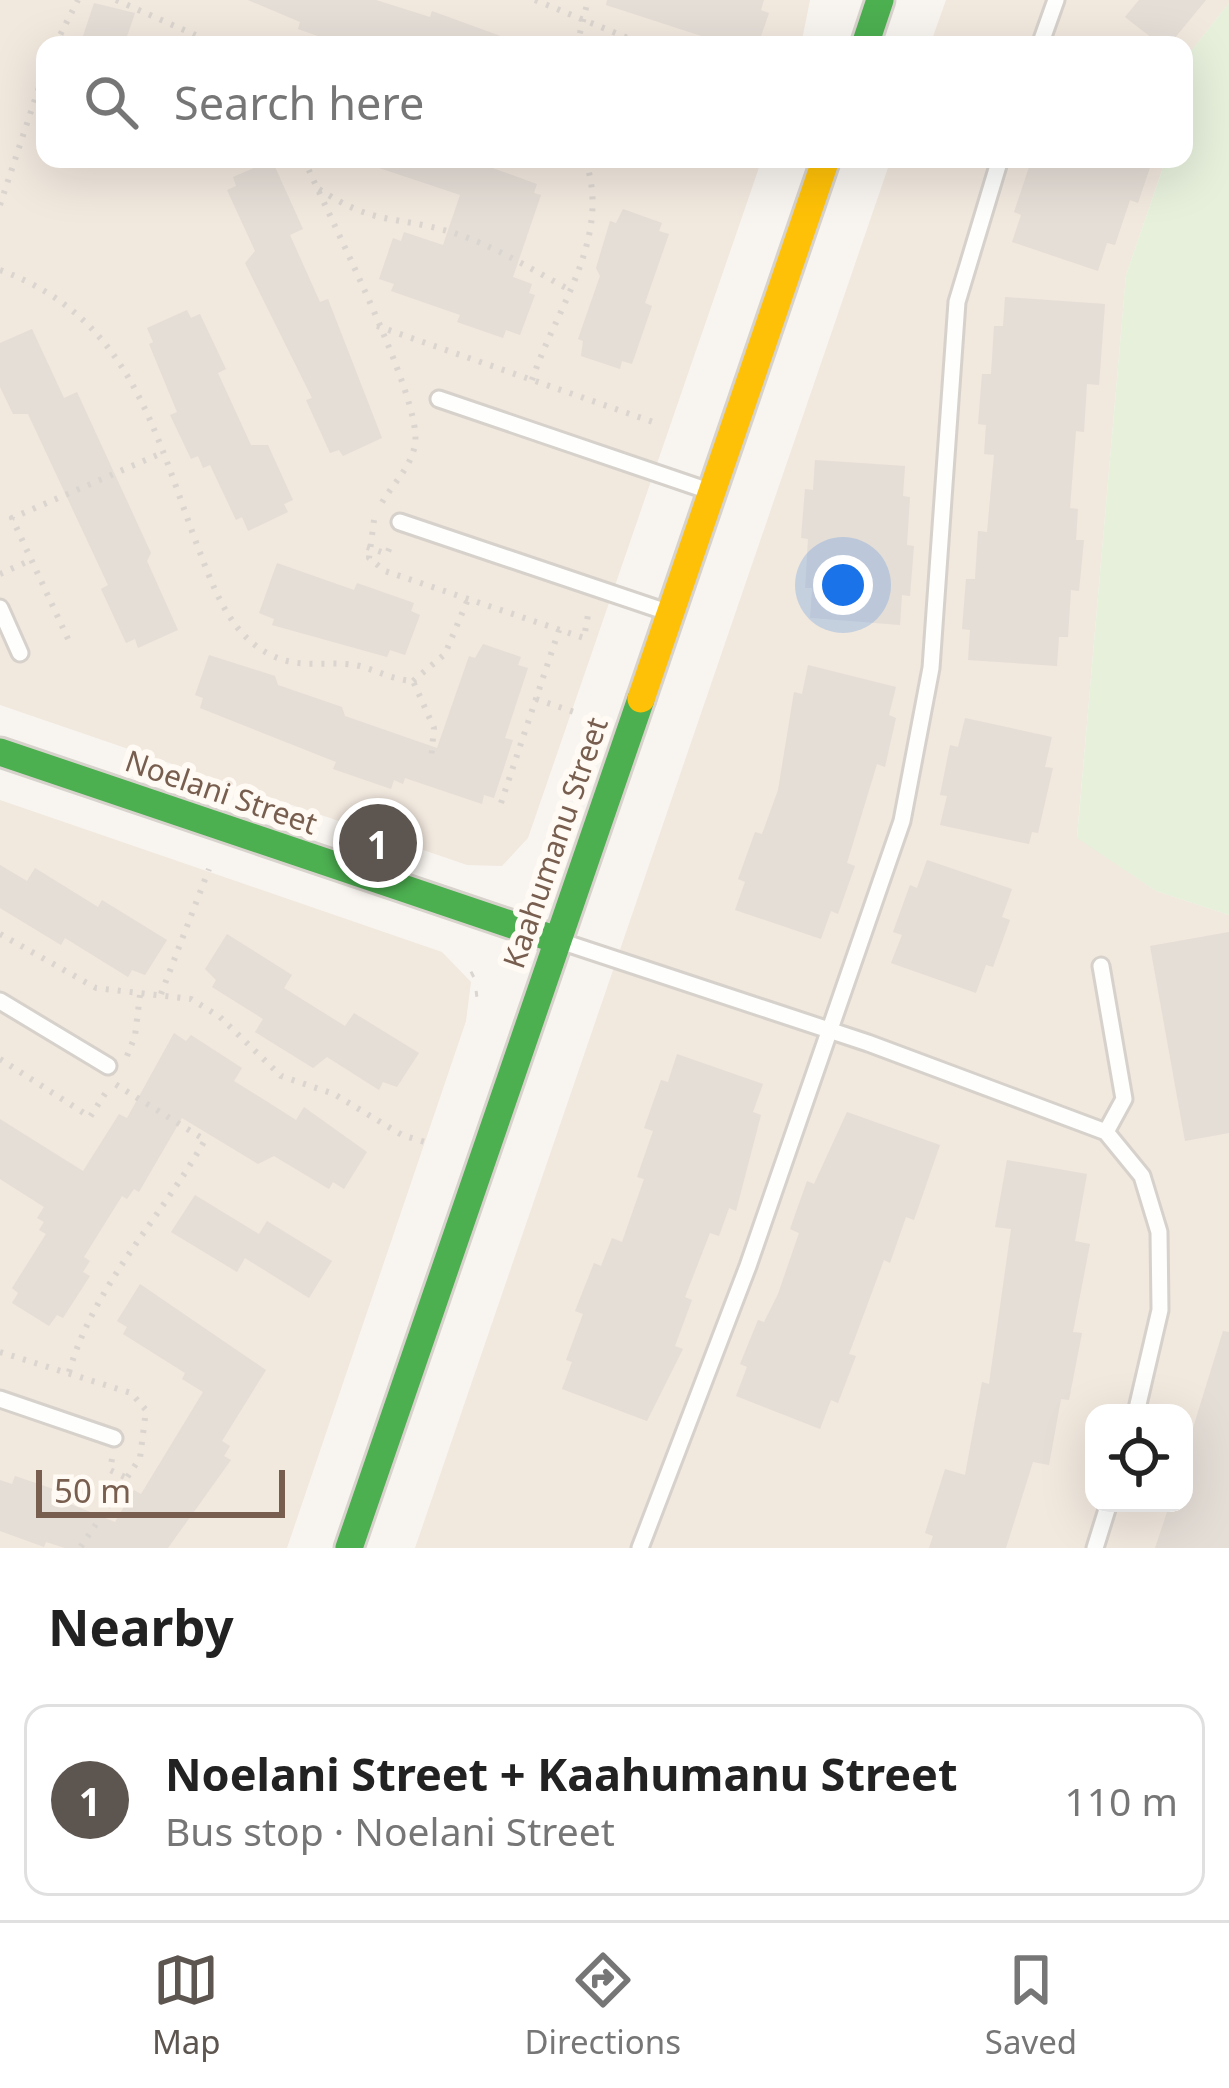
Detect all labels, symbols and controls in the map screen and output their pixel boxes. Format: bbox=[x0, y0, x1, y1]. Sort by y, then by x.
search box bbox=[36, 36, 1193, 168]
icon: search bbox=[78, 69, 144, 135]
text: Search here bbox=[174, 72, 424, 133]
your location bbox=[813, 555, 873, 615]
street label: Kaahumanu Street bbox=[492, 711, 617, 973]
street label: Noelani Street bbox=[120, 740, 323, 844]
pin: 1 bbox=[339, 798, 417, 888]
map controls bbox=[1085, 1404, 1193, 1512]
button: locate bbox=[1085, 1404, 1193, 1512]
scale bar bbox=[36, 1464, 285, 1517]
text: 50 m bbox=[54, 1468, 131, 1513]
text: Nearby bbox=[48, 1591, 234, 1661]
text: Noelani Street + Kaahumanu Street bbox=[165, 1743, 957, 1804]
text: 1 bbox=[79, 1774, 101, 1827]
text: 110 m bbox=[1064, 1774, 1178, 1827]
text: Bus stop · Noelani Street bbox=[165, 1804, 615, 1857]
tab: Map bbox=[152, 1947, 221, 2064]
tab: Directions bbox=[524, 1947, 681, 2064]
tab: Saved bbox=[985, 1947, 1077, 2064]

